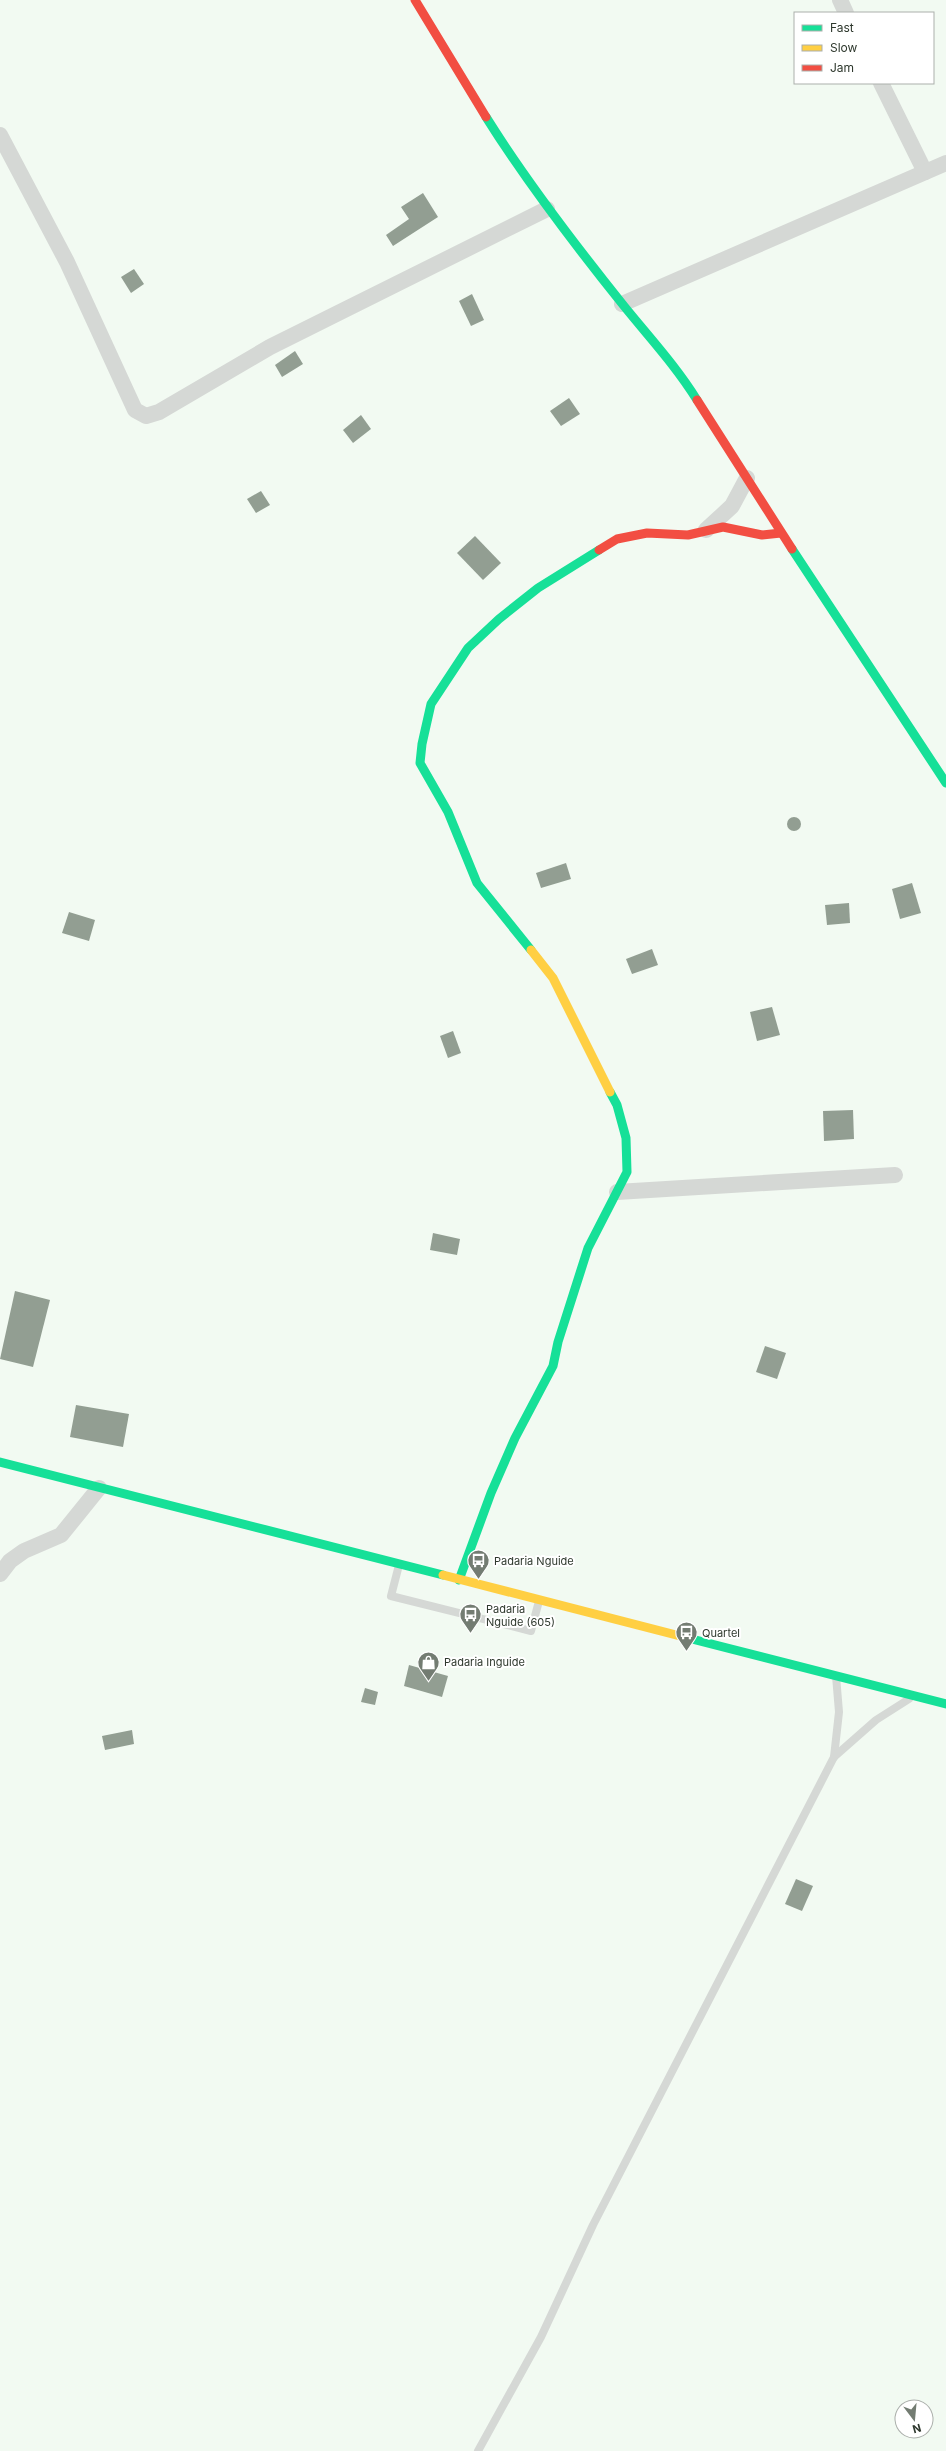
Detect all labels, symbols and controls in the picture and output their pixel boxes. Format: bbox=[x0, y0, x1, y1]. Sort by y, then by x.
legend bbox=[794, 12, 934, 84]
text: Fast bbox=[830, 20, 854, 35]
text: Slow bbox=[830, 40, 858, 55]
text: Jam bbox=[830, 60, 854, 75]
bus stop icon: Padaria Nguide bbox=[466, 1548, 492, 1581]
place label: Padaria Nguide bbox=[494, 1554, 574, 1568]
bus stop icon: Padaria Nguide (605) bbox=[458, 1602, 484, 1635]
place label: Padaria Nguide (605) bbox=[486, 1602, 555, 1629]
bus stop icon: Quartel bbox=[673, 1620, 699, 1653]
place label: Quartel bbox=[702, 1626, 740, 1640]
shop icon: Padaria Inguide bbox=[415, 1649, 441, 1682]
place label: Padaria Inguide bbox=[444, 1655, 525, 1669]
north arrow bbox=[894, 2399, 934, 2439]
text: N bbox=[911, 2421, 923, 2436]

